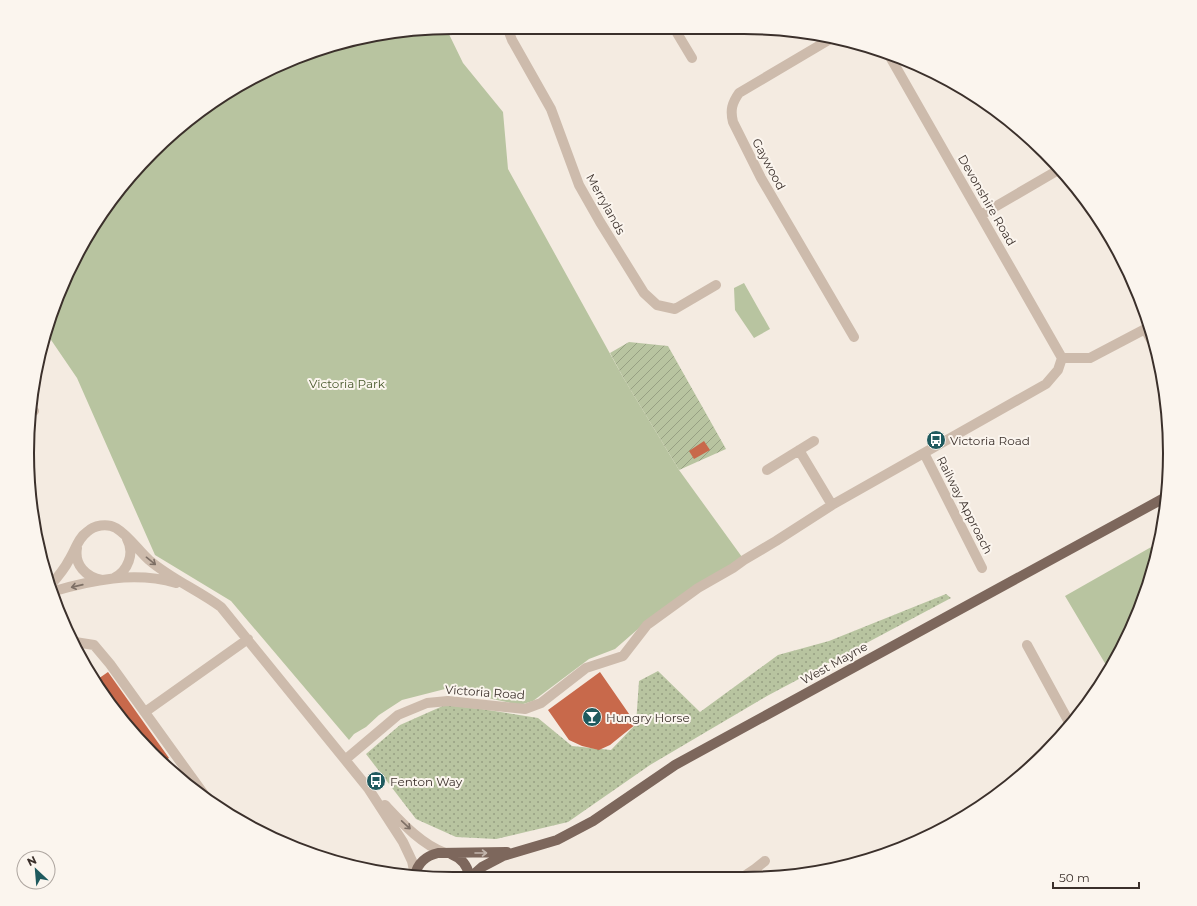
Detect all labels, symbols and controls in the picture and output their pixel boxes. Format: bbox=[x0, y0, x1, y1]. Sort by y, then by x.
street label: Gaywood bbox=[749, 136, 789, 192]
street label: Devonshire Road bbox=[955, 152, 1019, 248]
street label: Merrylands bbox=[583, 171, 629, 237]
park label: Victoria Park bbox=[309, 376, 386, 391]
bus stop icon: Victoria Road bbox=[925, 429, 947, 451]
place label: Victoria Road bbox=[950, 433, 1030, 448]
street label: Railway Approach bbox=[934, 454, 996, 556]
one-way arrow bbox=[146, 557, 157, 566]
one-way arrow bbox=[71, 582, 84, 590]
street label: West Mayne bbox=[798, 639, 870, 687]
street label: Victoria Road bbox=[445, 682, 525, 702]
bar icon: Hungry Horse bbox=[581, 706, 603, 728]
place label: Hungry Horse bbox=[606, 710, 690, 725]
bus stop icon: Fenton Way bbox=[365, 770, 387, 792]
place label: Fenton Way bbox=[390, 774, 463, 789]
one-way arrow bbox=[400, 820, 410, 829]
one-way arrow bbox=[474, 849, 487, 857]
north arrow bbox=[16, 850, 56, 890]
text: N bbox=[25, 853, 39, 869]
scale bar bbox=[1053, 864, 1139, 890]
text: 50 m bbox=[1059, 870, 1090, 885]

